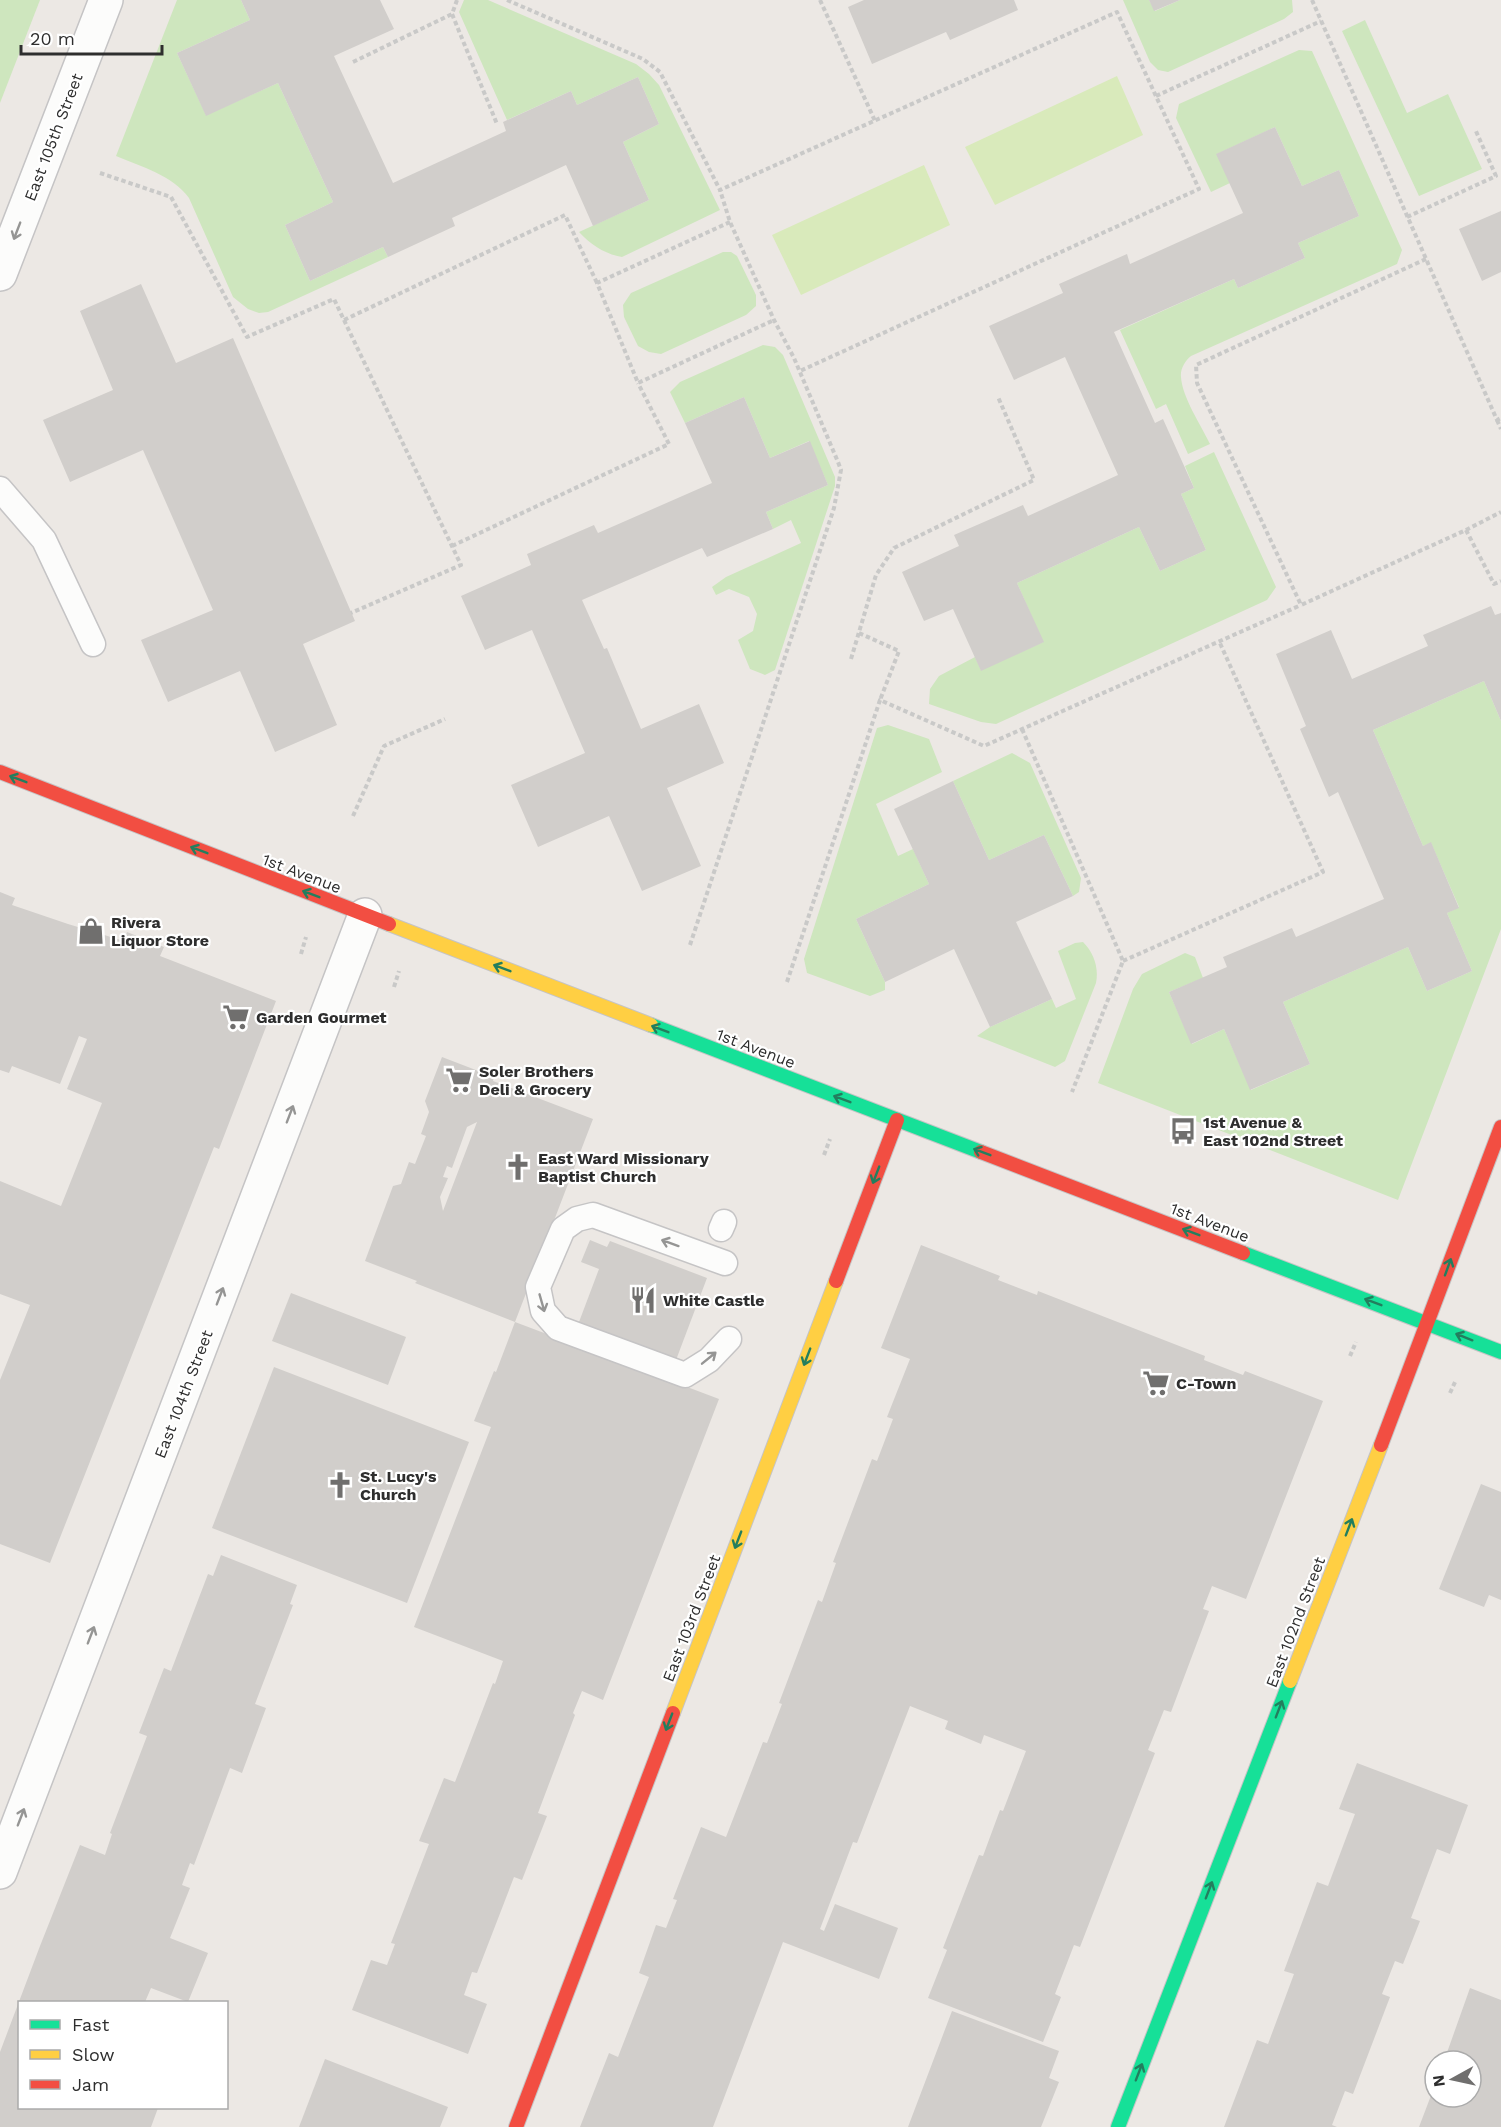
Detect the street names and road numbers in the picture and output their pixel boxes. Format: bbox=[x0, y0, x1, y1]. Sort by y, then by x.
street label: East 105th Street bbox=[20, 70, 87, 204]
street label: 1st Avenue bbox=[260, 850, 344, 897]
street label: 1st Avenue bbox=[714, 1025, 798, 1072]
street label: 1st Avenue bbox=[1168, 1199, 1252, 1246]
street label: East 104th Street bbox=[150, 1327, 217, 1461]
street label: East 103rd Street bbox=[658, 1552, 725, 1684]
street label: East 102nd Street bbox=[1262, 1554, 1329, 1690]

